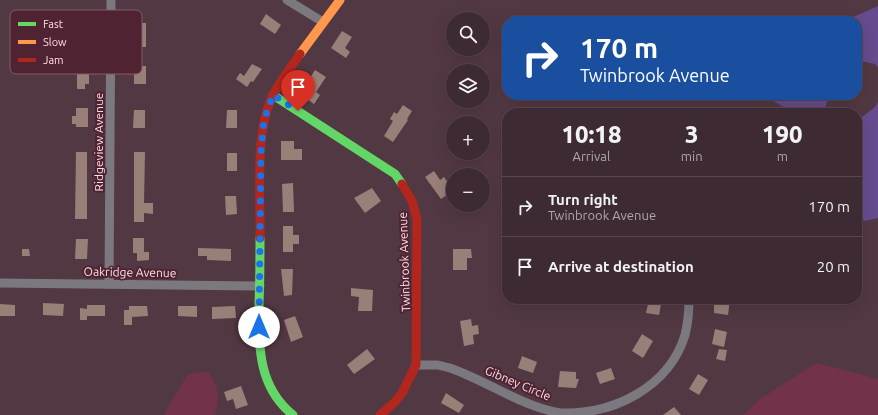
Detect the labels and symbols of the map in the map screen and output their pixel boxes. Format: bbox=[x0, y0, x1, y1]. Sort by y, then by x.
legend bbox=[10, 10, 142, 74]
text: Fast bbox=[43, 18, 64, 30]
text: Slow bbox=[43, 36, 67, 48]
text: Jam bbox=[43, 54, 64, 66]
pin bbox=[281, 70, 315, 111]
street label: Ridgeview Avenue bbox=[92, 93, 105, 191]
street label: Twinbrook Avenue bbox=[396, 212, 412, 312]
street label: Oakridge Avenue bbox=[84, 265, 176, 279]
position arrow bbox=[238, 306, 280, 348]
street label: Gibney Circle bbox=[483, 363, 553, 403]

